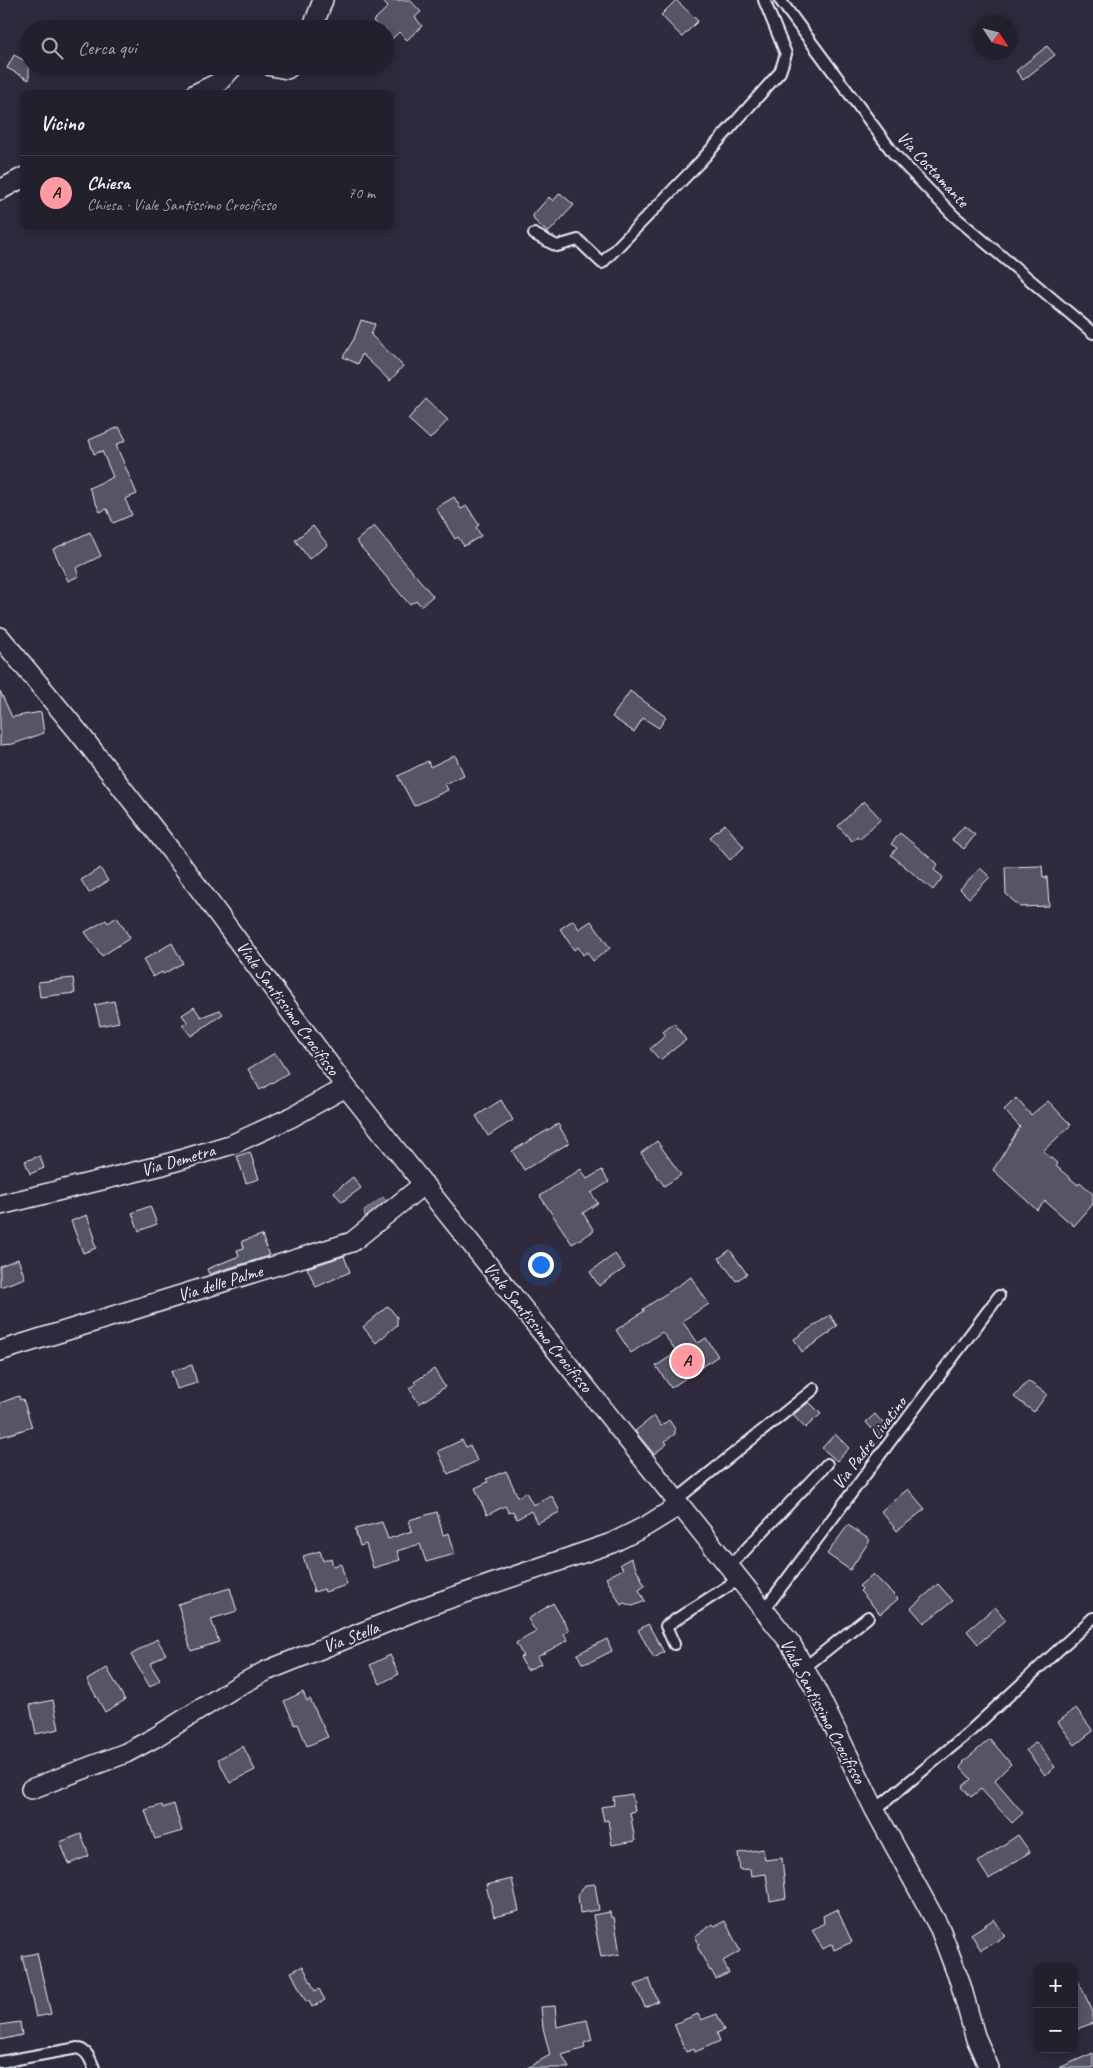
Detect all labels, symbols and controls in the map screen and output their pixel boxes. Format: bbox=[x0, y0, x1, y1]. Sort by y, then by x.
north arrow bbox=[973, 15, 1018, 60]
search box bbox=[20, 20, 395, 75]
icon: search bbox=[38, 34, 66, 62]
text: Cerca qui bbox=[78, 36, 137, 60]
text: Vicino bbox=[40, 110, 83, 136]
street label: Via Costamante bbox=[892, 126, 975, 212]
text: Chiesa bbox=[87, 171, 130, 195]
text: A bbox=[52, 183, 60, 203]
text: 70 m bbox=[348, 183, 375, 203]
text: Chiesa · Viale Santissimo Crocifisso bbox=[87, 195, 276, 215]
street label: Viale Santissimo Crocifisso bbox=[232, 936, 345, 1081]
street label: Via Demetra bbox=[139, 1139, 219, 1181]
your location bbox=[528, 1252, 554, 1278]
street label: Viale Santissimo Crocifisso bbox=[479, 1258, 598, 1398]
street label: Via delle Palme bbox=[175, 1259, 266, 1306]
pin: A bbox=[671, 1342, 703, 1380]
street label: Via Padre Livatino bbox=[827, 1391, 912, 1494]
street label: Via Stella bbox=[320, 1616, 383, 1658]
street label: Viale Santissimo Crocifisso bbox=[775, 1635, 871, 1789]
map controls bbox=[1033, 1963, 1078, 2053]
button: + bbox=[1033, 1963, 1078, 2008]
button: − bbox=[1033, 2008, 1078, 2053]

